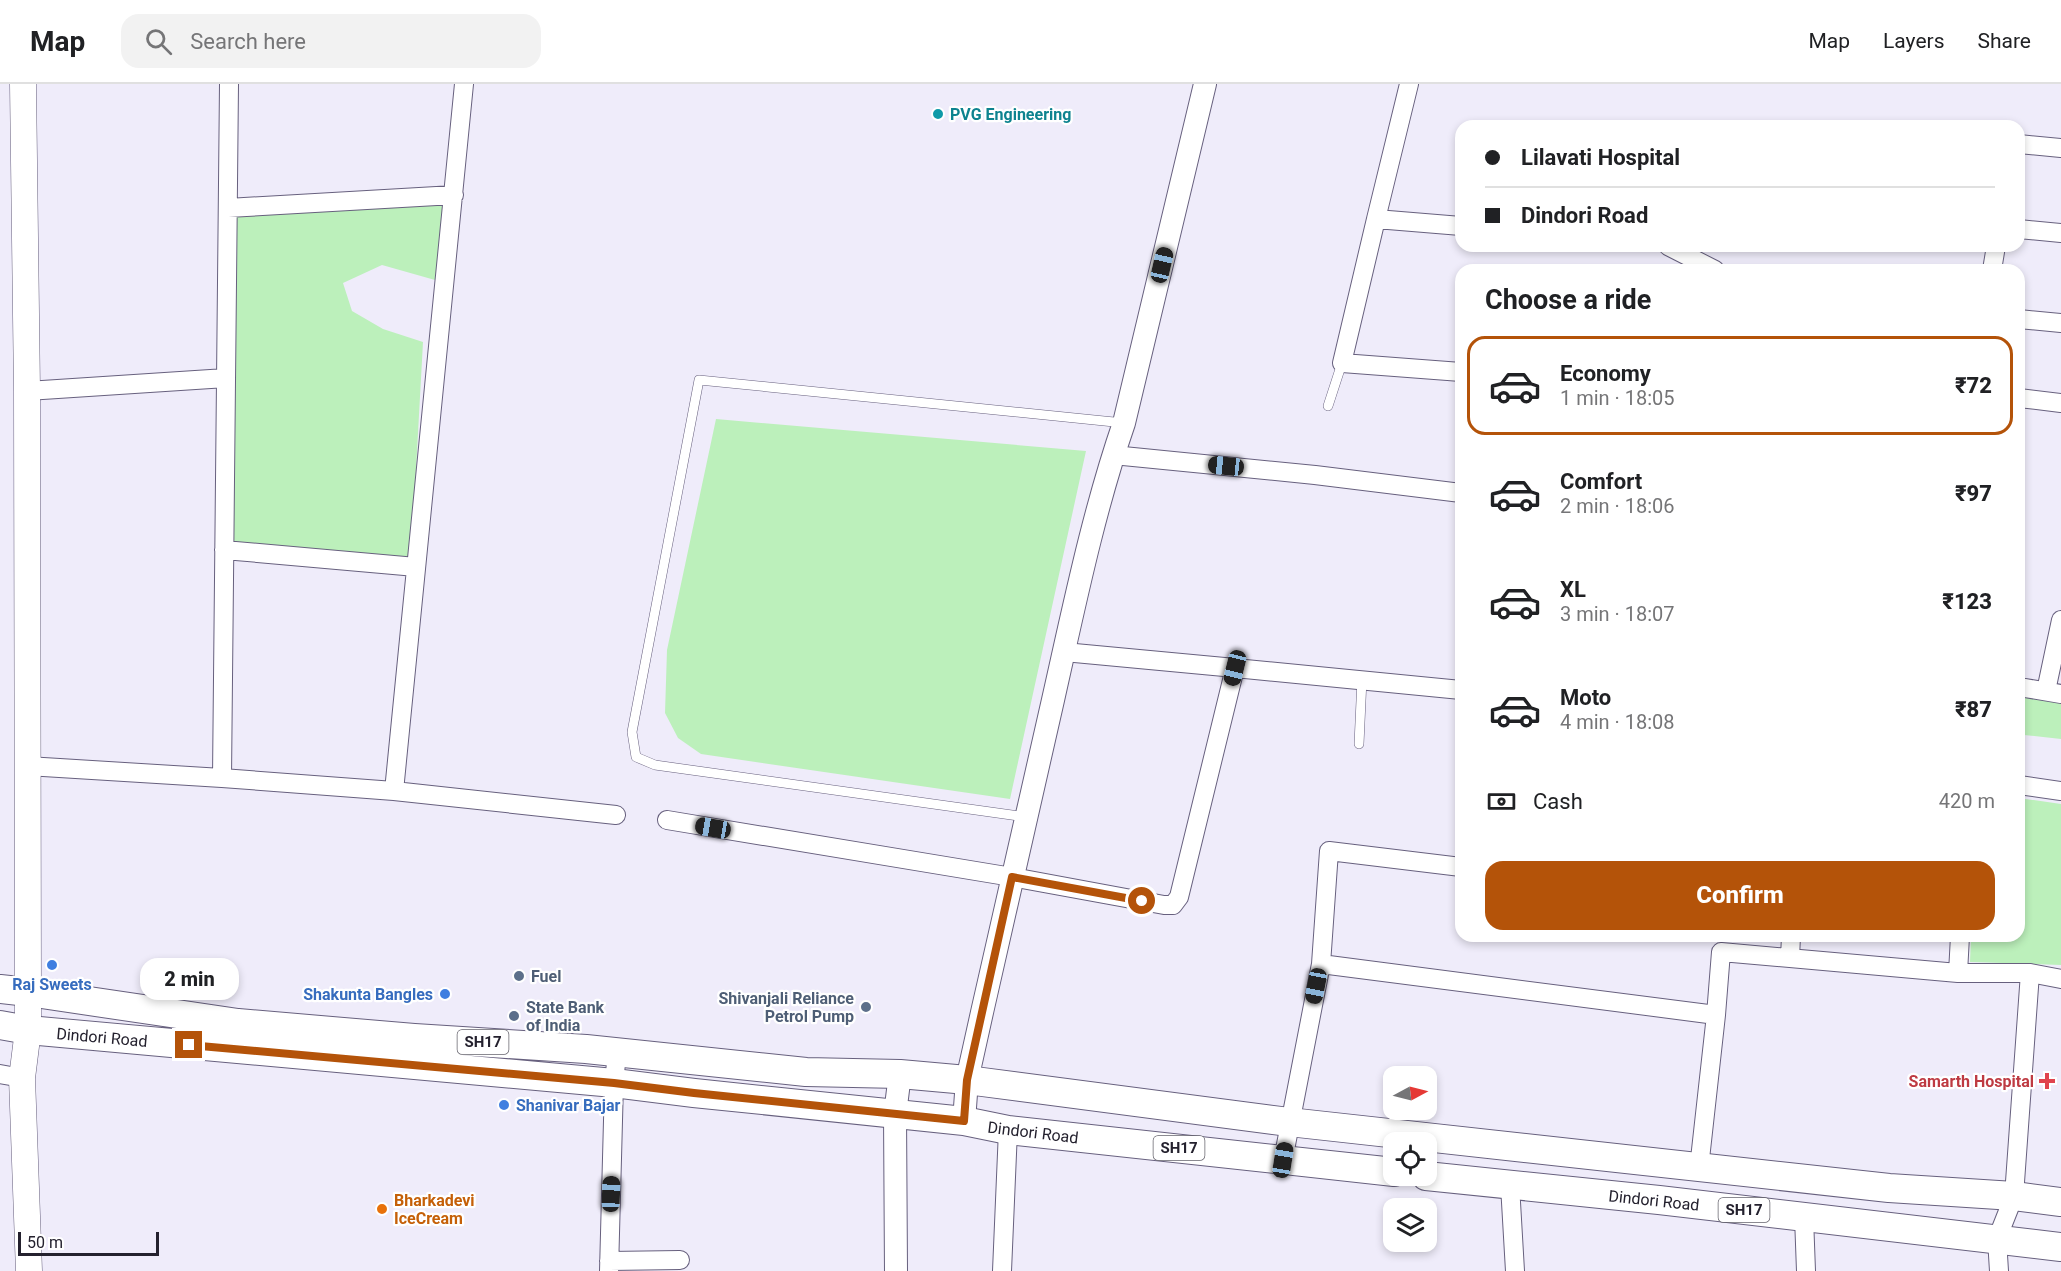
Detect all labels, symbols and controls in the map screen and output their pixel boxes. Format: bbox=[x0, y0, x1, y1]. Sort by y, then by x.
search box bbox=[121, 14, 541, 68]
text: Map bbox=[30, 25, 85, 58]
icon: search bbox=[142, 25, 175, 58]
text: Search here bbox=[190, 29, 306, 54]
text: Map bbox=[1808, 29, 1850, 53]
text: Layers bbox=[1883, 29, 1944, 53]
text: Share bbox=[1977, 29, 2031, 53]
place label: PVG Engineering bbox=[950, 105, 1071, 124]
marker: PVG Engineering bbox=[931, 107, 945, 121]
text: Lilavati Hospital bbox=[1521, 145, 1680, 170]
text: Dindori Road bbox=[1521, 203, 1648, 228]
car bbox=[1149, 245, 1175, 285]
text: Choose a ride bbox=[1485, 284, 1651, 316]
icon: car bbox=[1488, 359, 1542, 413]
text: Economy bbox=[1560, 361, 1651, 386]
text: ₹72 bbox=[1955, 373, 1992, 398]
text: 1 min · 18:05 bbox=[1560, 386, 1675, 410]
car bbox=[1207, 455, 1245, 477]
icon: car bbox=[1488, 467, 1542, 521]
text: Comfort bbox=[1560, 469, 1642, 494]
text: ₹97 bbox=[1955, 481, 1992, 506]
text: 2 min · 18:06 bbox=[1560, 494, 1675, 518]
icon: car bbox=[1488, 575, 1542, 629]
text: XL bbox=[1560, 577, 1586, 602]
text: ₹123 bbox=[1942, 589, 1992, 614]
text: 3 min · 18:07 bbox=[1560, 602, 1675, 626]
car bbox=[1222, 648, 1248, 688]
icon: car bbox=[1488, 683, 1542, 737]
text: Moto bbox=[1560, 685, 1611, 710]
text: ₹87 bbox=[1955, 697, 1992, 722]
text: 4 min · 18:08 bbox=[1560, 710, 1675, 734]
icon: cash bbox=[1485, 785, 1518, 818]
text: Cash bbox=[1533, 789, 1583, 814]
text: 420 m bbox=[1939, 789, 1995, 813]
car bbox=[694, 816, 732, 840]
button: Confirm bbox=[1485, 861, 1995, 930]
route start bbox=[1128, 887, 1155, 914]
marker: Raj Sweets bbox=[45, 958, 59, 972]
callout: 2 min bbox=[140, 958, 238, 1000]
text: 2 min bbox=[164, 967, 215, 991]
place label: Fuel bbox=[531, 967, 561, 986]
car bbox=[1304, 967, 1328, 1005]
marker: Fuel bbox=[512, 969, 526, 983]
place label: Raj Sweets bbox=[12, 975, 92, 994]
place label: Shakunta Bangles bbox=[303, 985, 433, 1004]
marker: Shakunta Bangles bbox=[438, 987, 452, 1001]
place label: Shivanjali Reliance Petrol Pump bbox=[718, 989, 854, 1026]
place label: State Bank of India bbox=[526, 998, 605, 1035]
marker: Shivanjali Reliance Petrol Pump bbox=[859, 1000, 873, 1014]
marker: State Bank of India bbox=[507, 1009, 521, 1023]
street label: Dindori Road bbox=[56, 1024, 148, 1051]
road number: SH17 bbox=[458, 1030, 508, 1054]
route end bbox=[175, 1031, 202, 1058]
north arrow bbox=[1383, 1066, 1437, 1120]
map controls bbox=[1383, 1066, 1437, 1252]
place label: Samarth Hospital bbox=[1909, 1072, 2034, 1091]
marker: Samarth Hospital bbox=[2038, 1072, 2056, 1090]
place label: Shanivar Bajar bbox=[516, 1096, 620, 1115]
marker: Shanivar Bajar bbox=[497, 1098, 511, 1112]
street label: Dindori Road bbox=[986, 1117, 1079, 1147]
button: locate bbox=[1383, 1132, 1437, 1186]
road number: SH17 bbox=[1154, 1136, 1204, 1160]
car bbox=[1271, 1141, 1295, 1179]
car bbox=[601, 1176, 621, 1212]
street label: Dindori Road bbox=[1608, 1186, 1700, 1215]
place label: Bharkadevi IceCream bbox=[394, 1191, 475, 1228]
button: layers bbox=[1383, 1198, 1437, 1252]
road number: SH17 bbox=[1718, 1198, 1770, 1222]
marker: Bharkadevi IceCream bbox=[375, 1202, 389, 1216]
scale bar bbox=[18, 1229, 159, 1256]
text: 50 m bbox=[27, 1233, 63, 1252]

